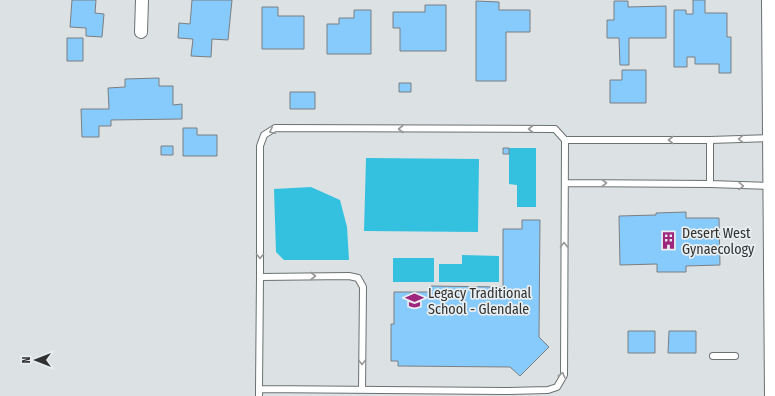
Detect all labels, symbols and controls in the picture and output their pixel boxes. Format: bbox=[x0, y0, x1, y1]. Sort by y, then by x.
one-way arrow bbox=[398, 125, 404, 133]
one-way arrow bbox=[528, 125, 534, 133]
one-way arrow bbox=[268, 126, 276, 134]
one-way arrow bbox=[738, 135, 744, 143]
one-way arrow bbox=[668, 136, 674, 144]
one-way arrow bbox=[601, 179, 607, 187]
one-way arrow bbox=[738, 181, 744, 190]
place label: Desert West Gynaecology bbox=[682, 225, 755, 258]
building icon: Desert West Gynaecology bbox=[659, 231, 679, 251]
one-way arrow bbox=[560, 242, 568, 248]
one-way arrow bbox=[256, 253, 264, 259]
one-way arrow bbox=[310, 272, 316, 280]
place label: Legacy Traditional School - Glendale bbox=[428, 285, 531, 318]
school or university icon: Legacy Traditional School - Glendale bbox=[405, 291, 425, 311]
north arrow bbox=[16, 340, 56, 380]
text: N bbox=[20, 357, 33, 363]
one-way arrow bbox=[358, 359, 366, 365]
one-way arrow bbox=[558, 371, 566, 378]

